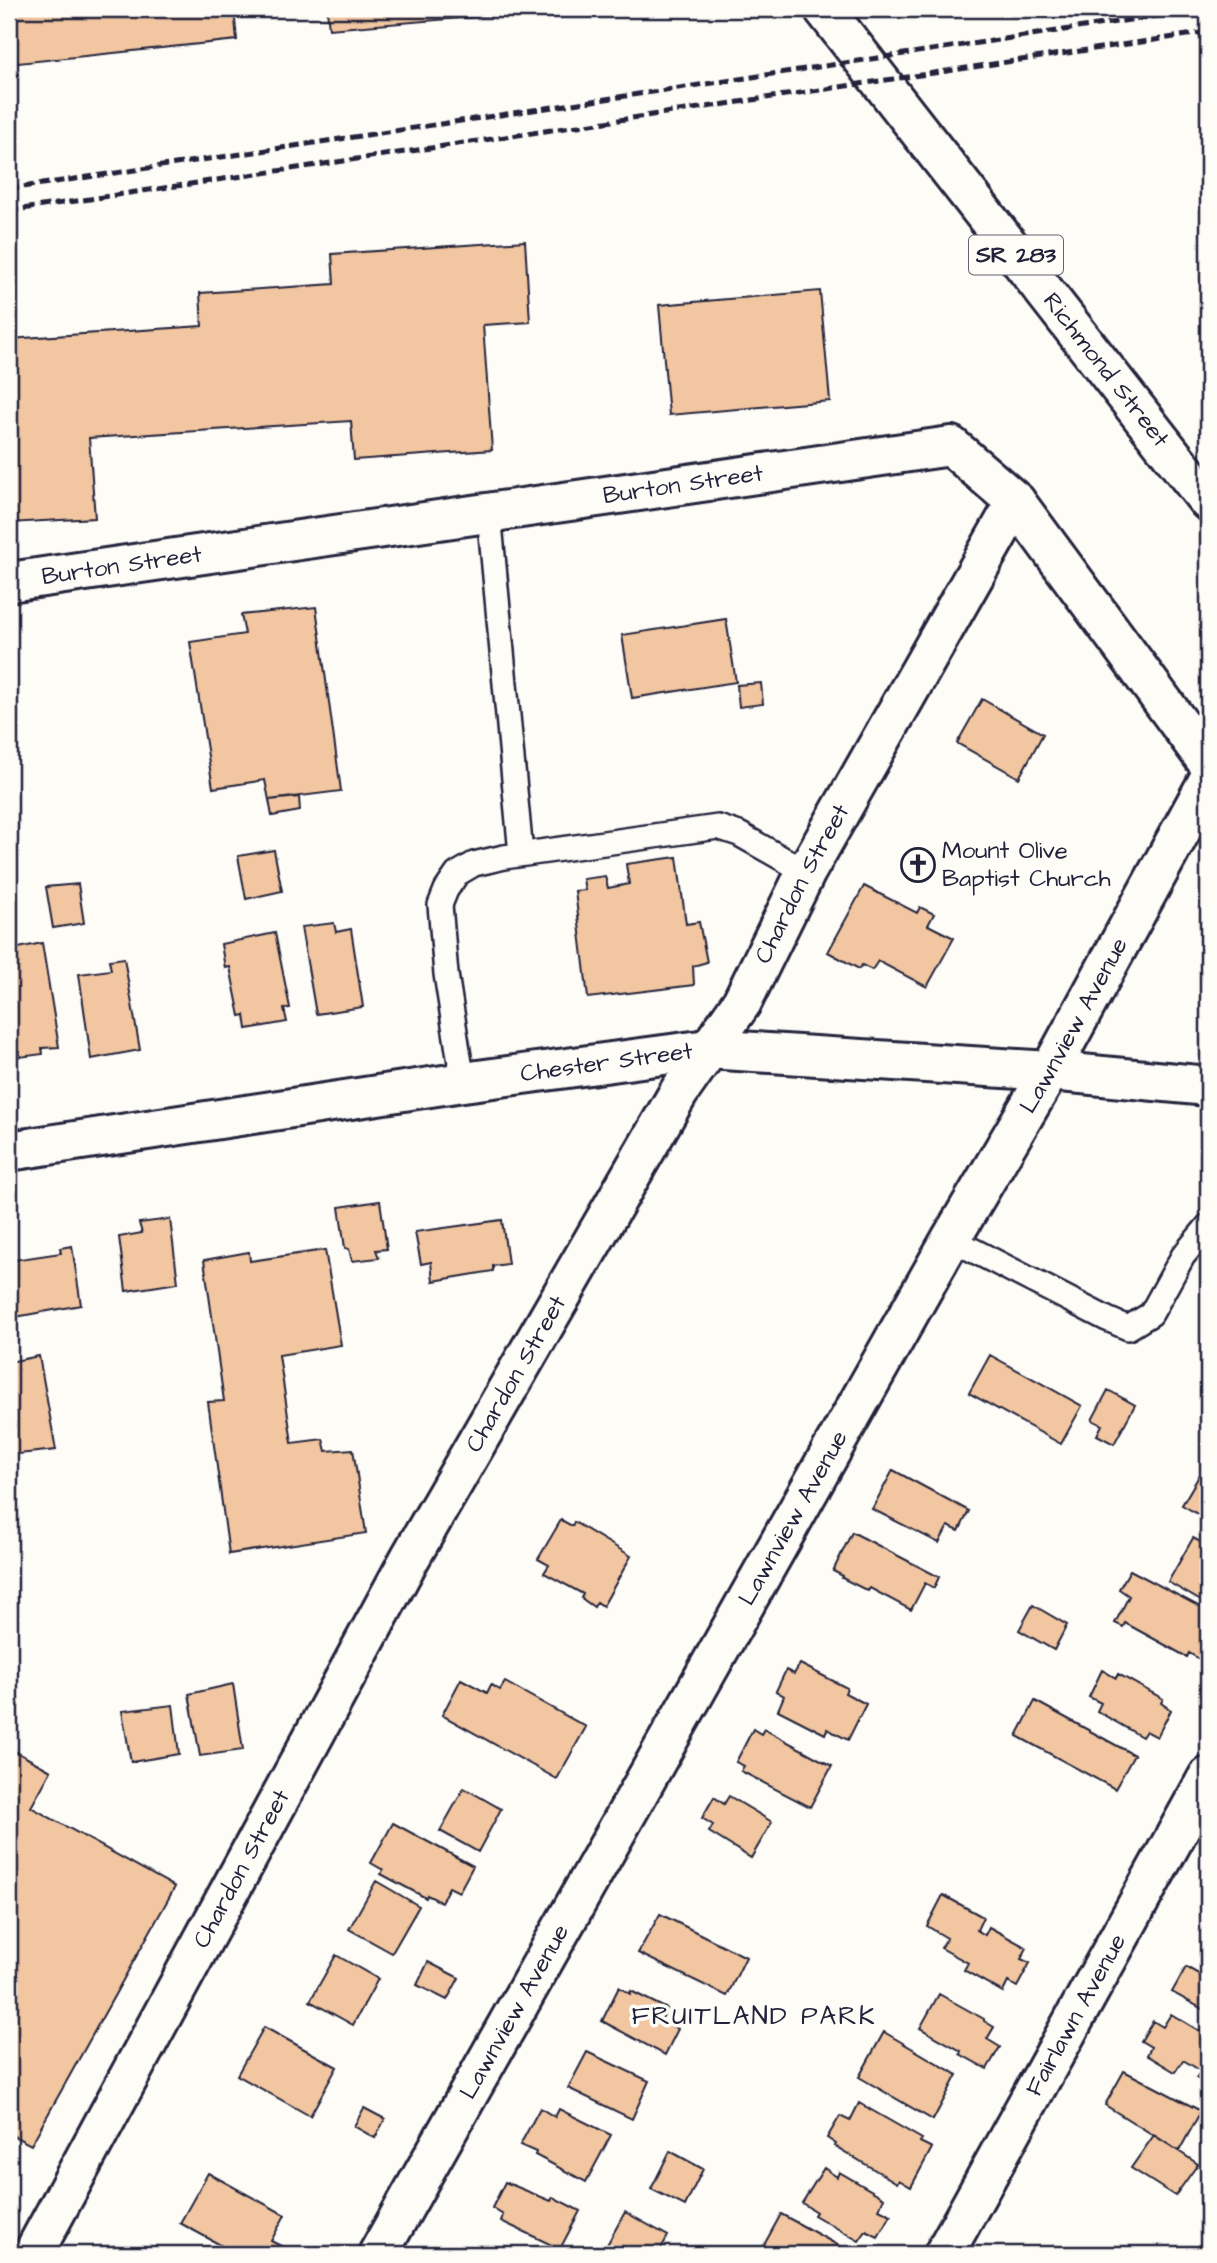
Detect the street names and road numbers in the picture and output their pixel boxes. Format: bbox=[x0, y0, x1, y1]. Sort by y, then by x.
road number: SR 283 bbox=[969, 236, 1063, 274]
street label: Richmond Street bbox=[1035, 285, 1177, 455]
street label: Burton Street bbox=[601, 456, 766, 513]
street label: Burton Street bbox=[40, 537, 204, 594]
street label: Chardon Street bbox=[746, 798, 858, 969]
street label: Lawnview Avenue bbox=[1012, 931, 1137, 1120]
street label: Chester Street bbox=[518, 1034, 695, 1091]
street label: Chardon Street bbox=[458, 1289, 575, 1459]
street label: Lawnview Avenue bbox=[730, 1424, 856, 1612]
street label: Chardon Street bbox=[185, 1783, 299, 1954]
street label: Lawnview Avenue bbox=[452, 1918, 578, 2106]
street label: Fairlawn Avenue bbox=[1018, 1928, 1135, 2102]

